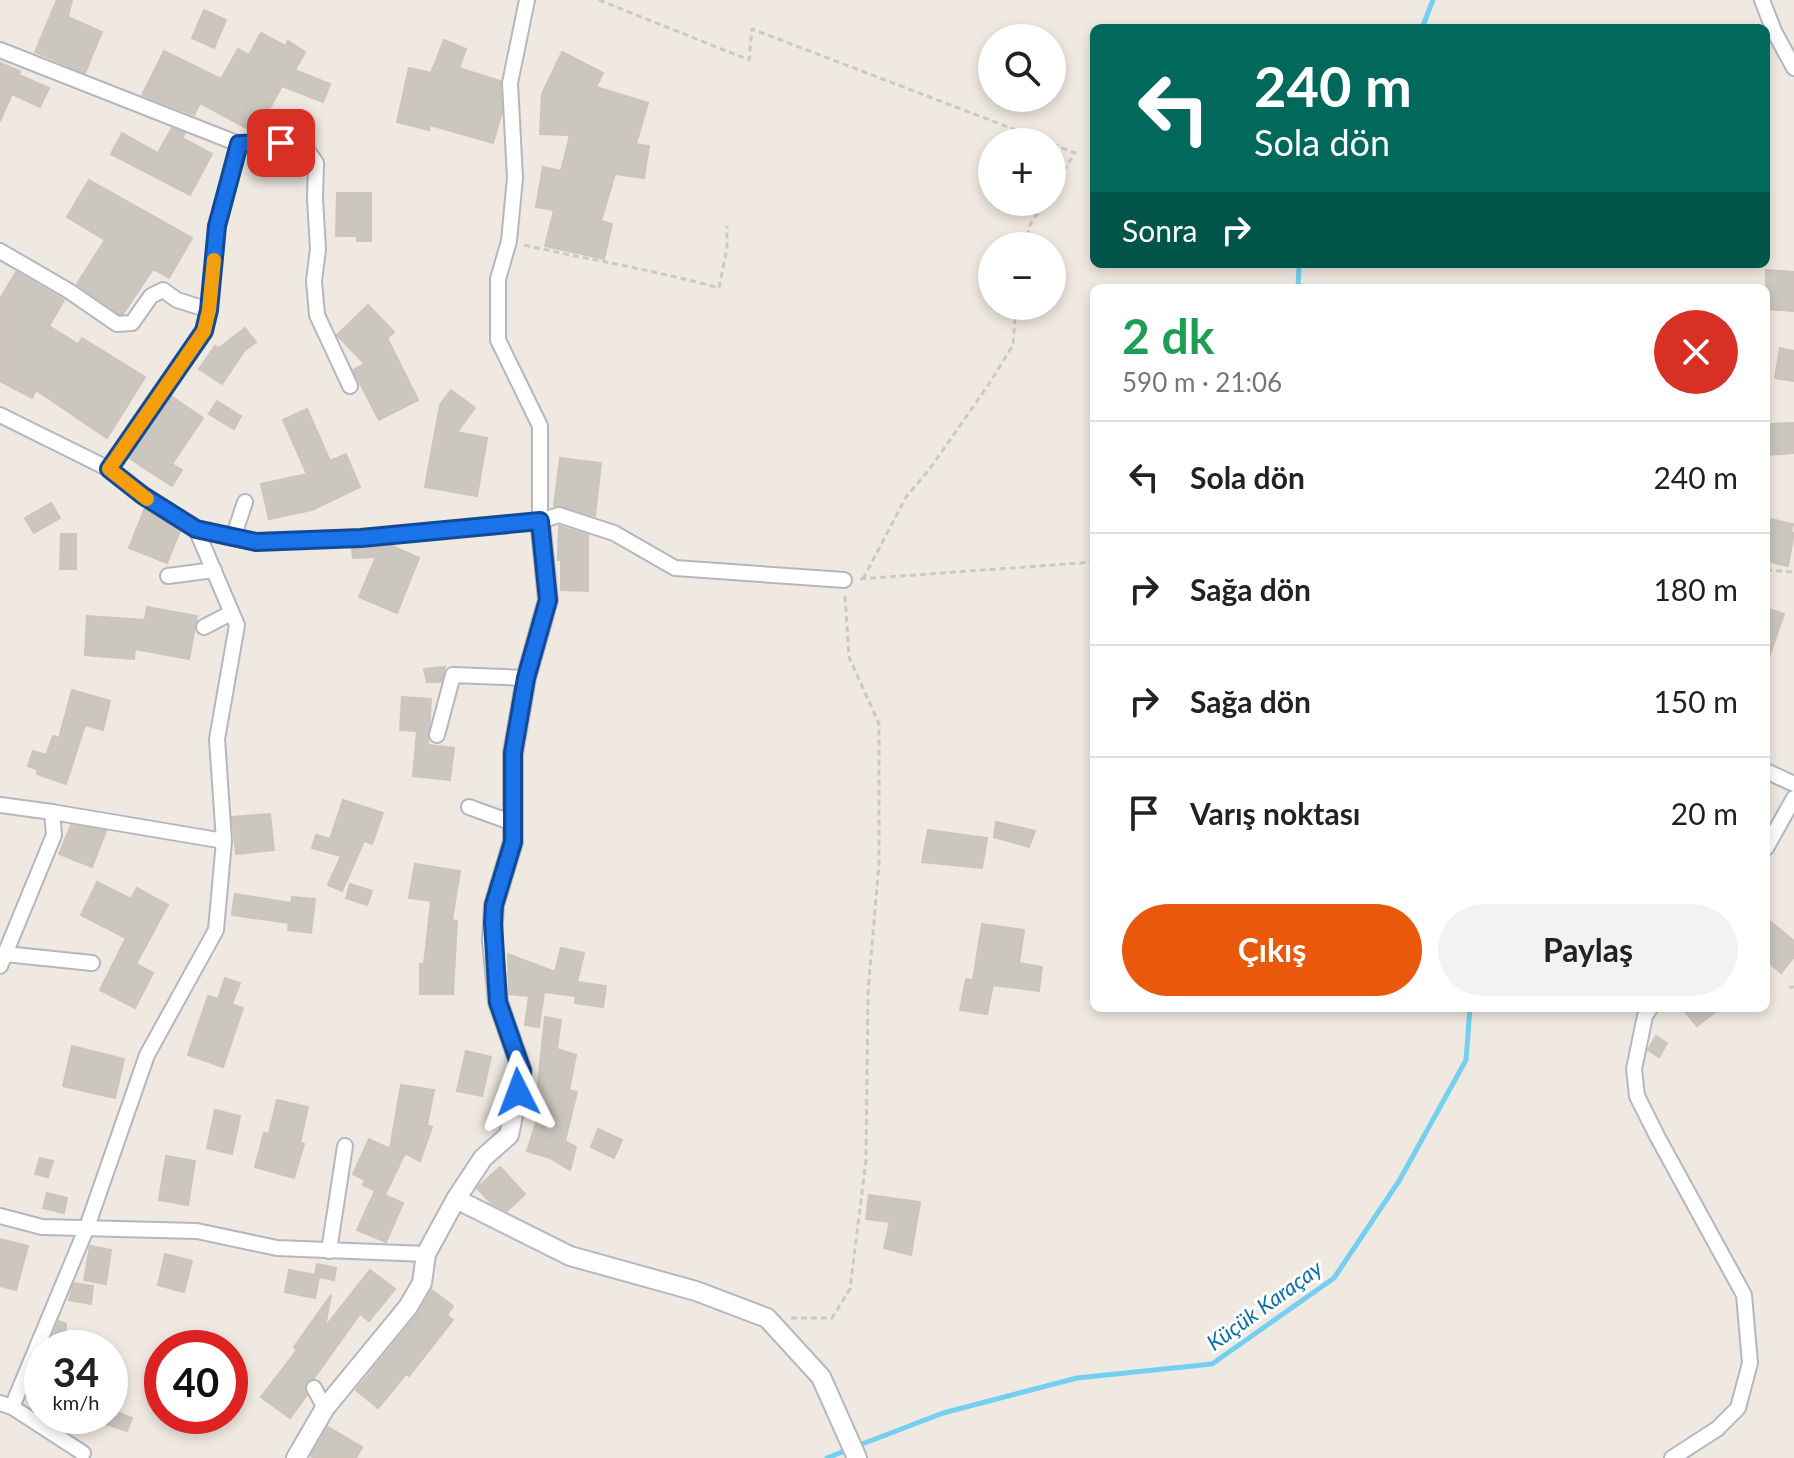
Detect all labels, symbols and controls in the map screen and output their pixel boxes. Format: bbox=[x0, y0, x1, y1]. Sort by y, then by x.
map controls bbox=[978, 24, 1066, 320]
button: search bbox=[978, 24, 1066, 112]
text: 240 m bbox=[1254, 52, 1412, 119]
icon: left bbox=[1122, 56, 1226, 160]
pin bbox=[247, 109, 315, 177]
text: Sola dön bbox=[1254, 120, 1390, 164]
icon: arrive bbox=[259, 121, 303, 165]
button: + bbox=[978, 128, 1066, 216]
icon: right bbox=[1214, 208, 1258, 252]
text: Sonra bbox=[1122, 212, 1198, 248]
button: − bbox=[978, 232, 1066, 320]
text: 2 dk bbox=[1122, 307, 1214, 364]
button: close bbox=[1654, 310, 1738, 394]
text: 590 m · 21:06 bbox=[1122, 366, 1282, 398]
icon: left bbox=[1122, 455, 1166, 499]
text: Sola dön bbox=[1190, 459, 1305, 495]
text: 240 m bbox=[1653, 459, 1738, 495]
icon: right bbox=[1122, 567, 1166, 611]
text: Sağa dön bbox=[1190, 571, 1311, 607]
text: 180 m bbox=[1653, 571, 1738, 607]
icon: right bbox=[1122, 679, 1166, 723]
text: Sağa dön bbox=[1190, 683, 1311, 719]
text: 150 m bbox=[1653, 683, 1738, 719]
icon: arrive bbox=[1122, 791, 1166, 835]
text: Varış noktası bbox=[1190, 795, 1361, 831]
text: 20 m bbox=[1671, 795, 1738, 831]
button: Çıkış bbox=[1122, 904, 1422, 996]
button: Paylaş bbox=[1438, 904, 1738, 996]
position arrow bbox=[476, 1050, 560, 1134]
water label: Küçük Karaçay bbox=[1201, 1254, 1327, 1356]
speed limit sign: 40 bbox=[144, 1330, 248, 1434]
text: 34 bbox=[53, 1348, 99, 1396]
text: km/h bbox=[53, 1390, 99, 1414]

